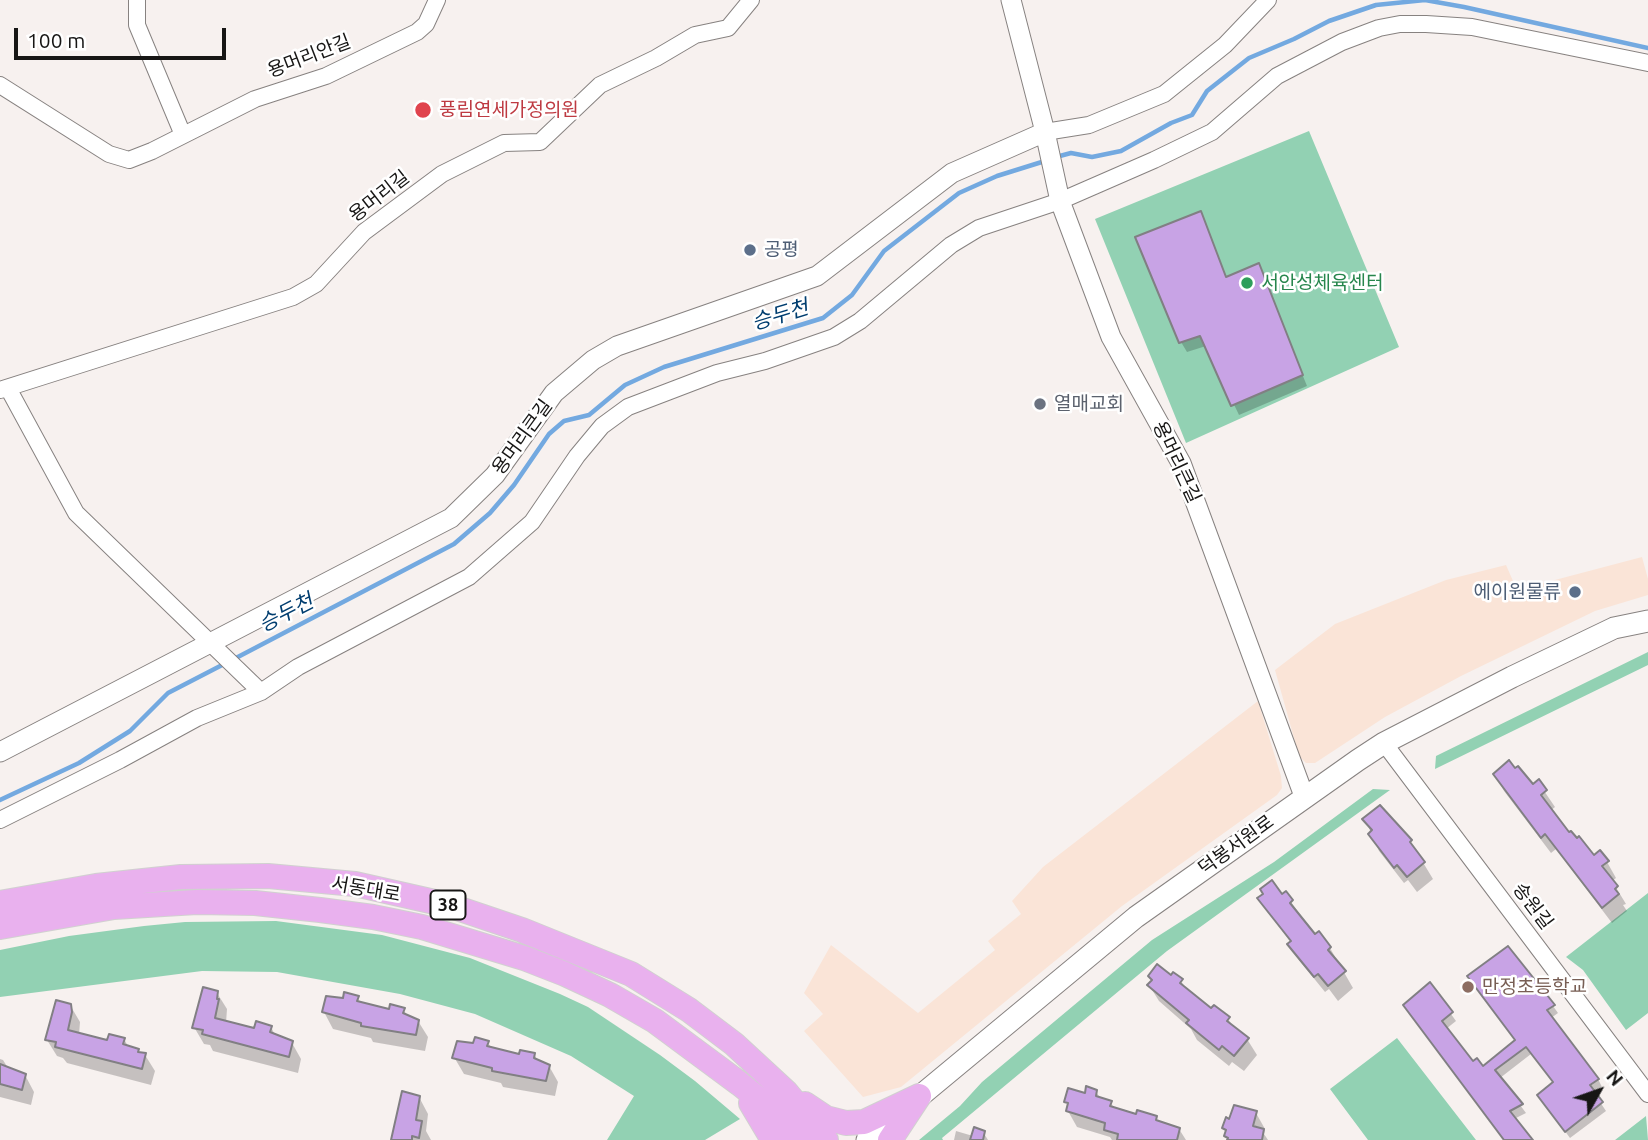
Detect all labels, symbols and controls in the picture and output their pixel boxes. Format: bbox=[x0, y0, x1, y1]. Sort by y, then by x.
scale bar bbox=[18, 14, 229, 58]
text: 100 m bbox=[27, 28, 85, 52]
street label: 용머리안길 bbox=[264, 30, 354, 82]
place label: 풍림연세가정의원 bbox=[439, 99, 579, 121]
marker: 풍림연세가정의원 bbox=[413, 100, 433, 120]
street label: 용머리길 bbox=[344, 165, 414, 227]
place label: 공평 bbox=[764, 239, 799, 261]
marker: 공평 bbox=[742, 242, 758, 258]
place label: 서안성체육센터 bbox=[1261, 272, 1383, 294]
marker: 서안성체육센터 bbox=[1239, 275, 1255, 291]
water label: 승두천 bbox=[749, 294, 811, 336]
place label: 열매교회 bbox=[1054, 393, 1124, 415]
street label: 용머리큰길 bbox=[487, 395, 557, 479]
marker: 열매교회 bbox=[1032, 396, 1048, 412]
street label: 용머리큰길 bbox=[1148, 418, 1206, 506]
place label: 에이원물류 bbox=[1474, 581, 1561, 603]
marker: 에이원물류 bbox=[1567, 584, 1583, 600]
water label: 승두천 bbox=[254, 589, 318, 637]
street label: 덕봉서원로 bbox=[1194, 810, 1278, 880]
street label: 서동대로 bbox=[330, 872, 402, 906]
street label: 송원길 bbox=[1508, 878, 1558, 934]
road number: 38 bbox=[430, 890, 466, 920]
place label: 만정초등학교 bbox=[1482, 976, 1587, 998]
marker: 만정초등학교 bbox=[1460, 979, 1476, 995]
north arrow bbox=[1564, 1056, 1634, 1126]
text: N bbox=[1602, 1065, 1628, 1090]

